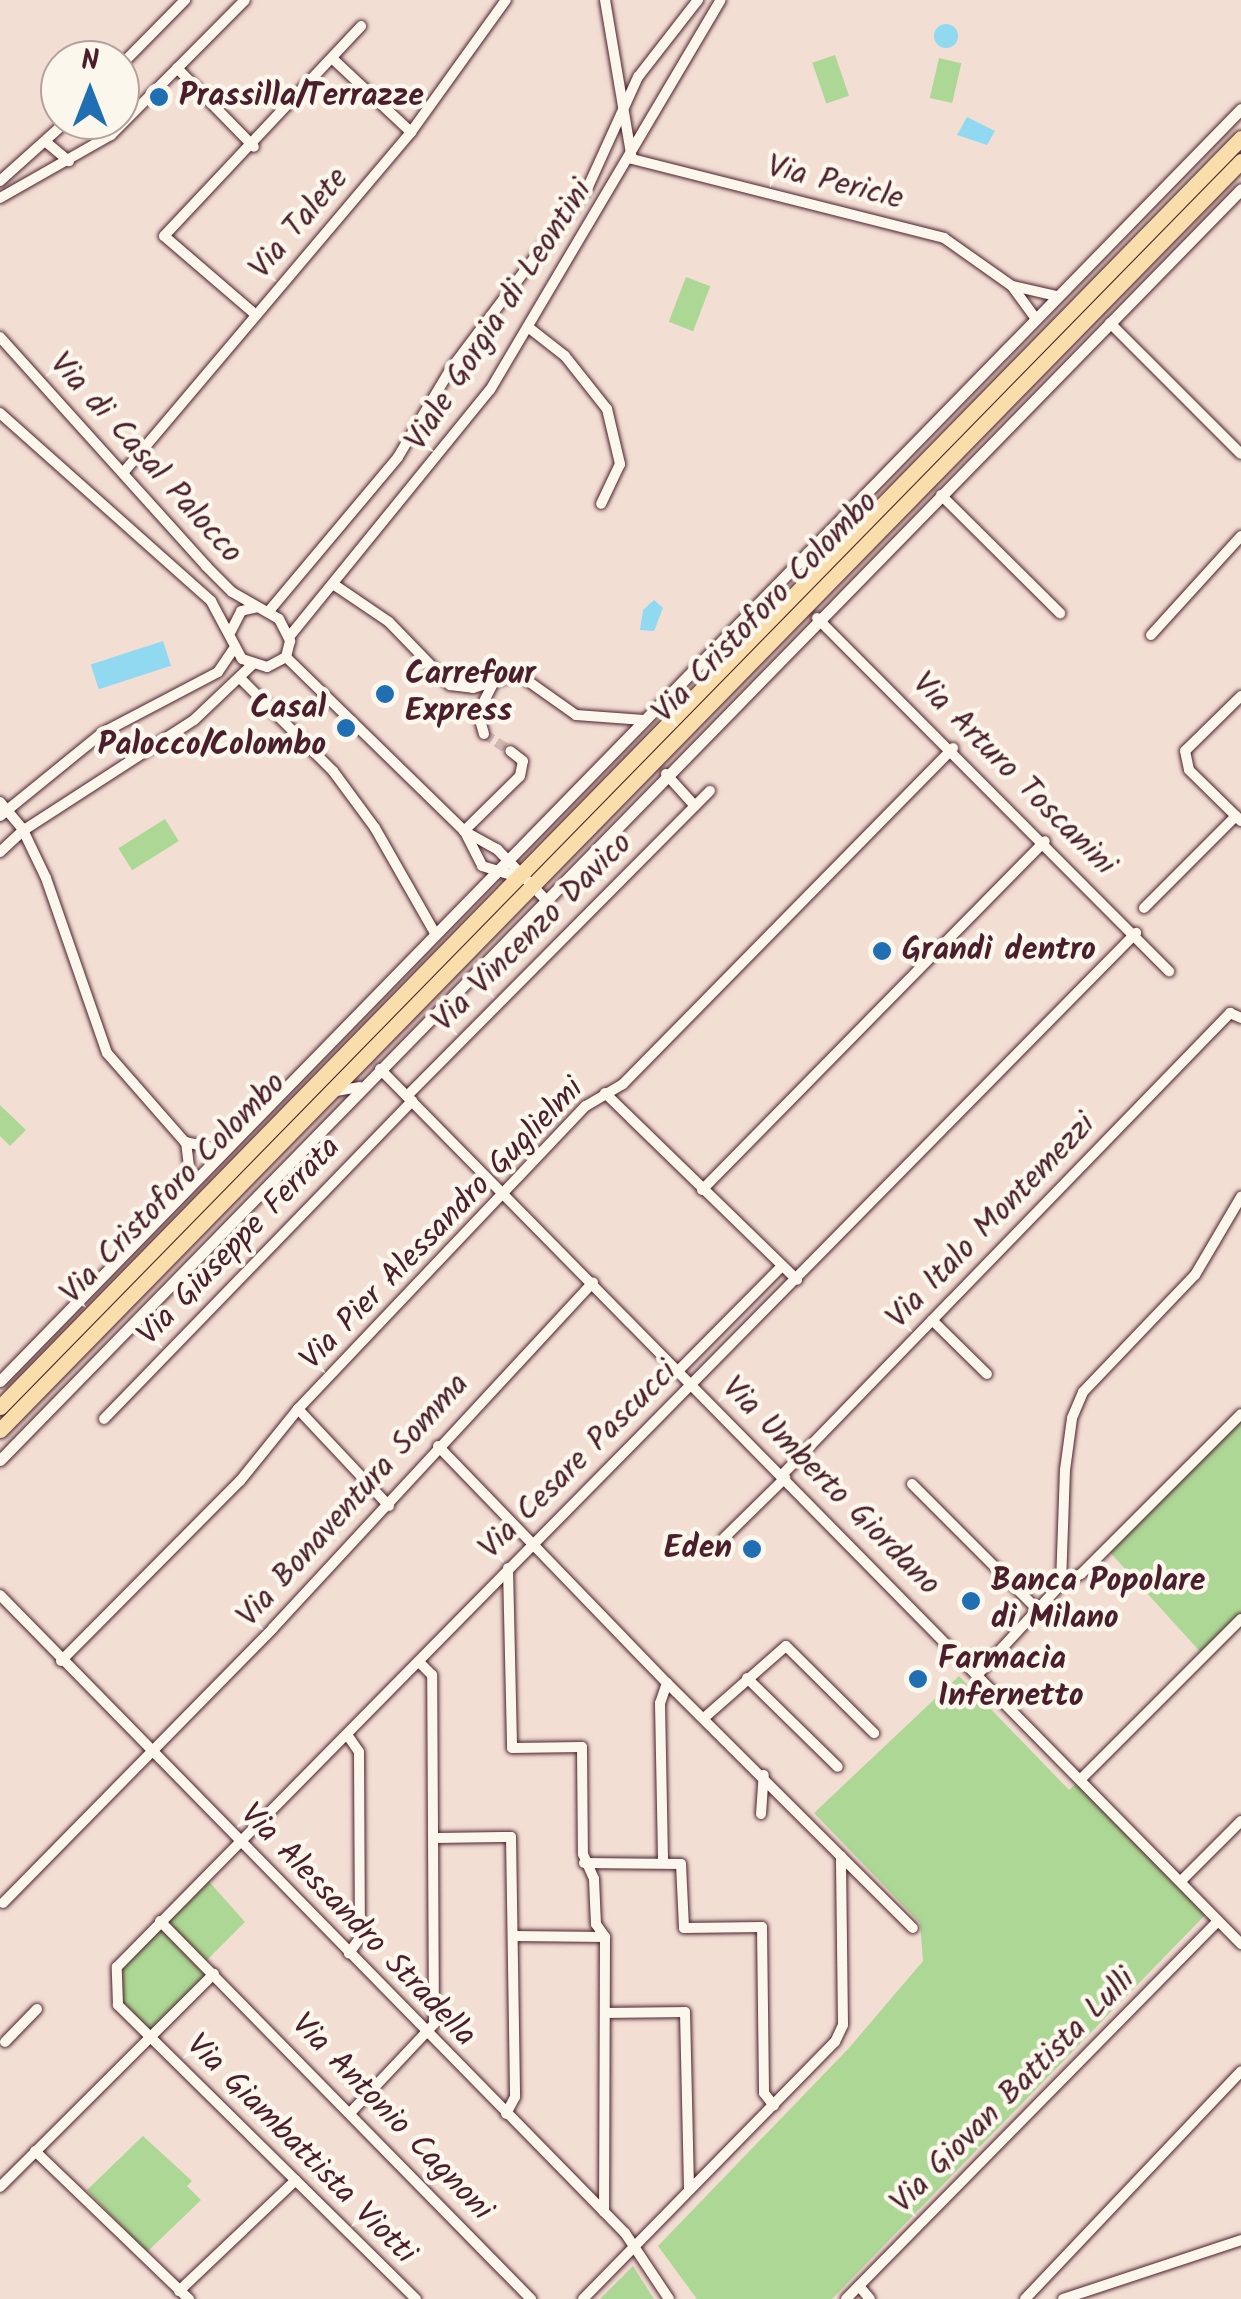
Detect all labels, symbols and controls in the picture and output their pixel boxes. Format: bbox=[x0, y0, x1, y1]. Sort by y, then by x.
text: N bbox=[81, 39, 99, 84]
north arrow bbox=[40, 40, 140, 140]
place label: Prassilla/Terrazze bbox=[179, 78, 424, 116]
marker: Prassilla/Terrazze bbox=[148, 86, 170, 108]
street label: Via Pericle bbox=[763, 149, 907, 219]
street label: Via Talete bbox=[242, 160, 358, 288]
street label: Viale Gorgia di Leontini bbox=[398, 174, 602, 458]
street label: Via di Casal Palocco bbox=[40, 346, 250, 572]
street label: Via Cristoforo Colombo bbox=[645, 484, 887, 732]
place label: Carrefour Express bbox=[405, 657, 535, 732]
street label: Via Arturo Toscanini bbox=[903, 665, 1123, 885]
marker: Carrefour Express bbox=[374, 683, 396, 705]
place label: Casal Palocco/Colombo bbox=[98, 691, 326, 766]
marker: Casal Palocco/Colombo bbox=[335, 717, 357, 739]
street label: Via Vincenzo Davico bbox=[425, 825, 641, 1041]
place label: Grandi dentro bbox=[902, 932, 1096, 970]
marker: Grandi dentro bbox=[871, 940, 893, 962]
street label: Via Cristoforo Colombo bbox=[53, 1065, 295, 1313]
street label: Via Pier Alessandro Guglielmi bbox=[293, 1071, 593, 1379]
street label: Via Italo Montemezzi bbox=[879, 1106, 1105, 1338]
street label: Via Giuseppe Ferrata bbox=[130, 1130, 350, 1354]
street label: Via Cesare Pascucci bbox=[472, 1354, 686, 1568]
street label: Via Bonaventura Somma bbox=[230, 1366, 478, 1636]
street label: Via Umberto Giordano bbox=[713, 1370, 947, 1604]
place label: Eden bbox=[664, 1530, 732, 1568]
marker: Eden bbox=[741, 1538, 763, 1560]
place label: Banca Popolare di Milano bbox=[991, 1564, 1205, 1639]
marker: Banca Popolare di Milano bbox=[960, 1590, 982, 1612]
place label: Farmacia Infernetto bbox=[938, 1642, 1084, 1717]
marker: Farmacia Infernetto bbox=[907, 1668, 929, 1690]
street label: Via Alessandro Stradella bbox=[231, 1796, 483, 2056]
street label: Via Giovan Battista Lulli bbox=[884, 1962, 1144, 2222]
street label: Via Antonio Cagnoni bbox=[282, 2006, 500, 2230]
street label: Via Giambattista Viotti bbox=[177, 2027, 423, 2273]

